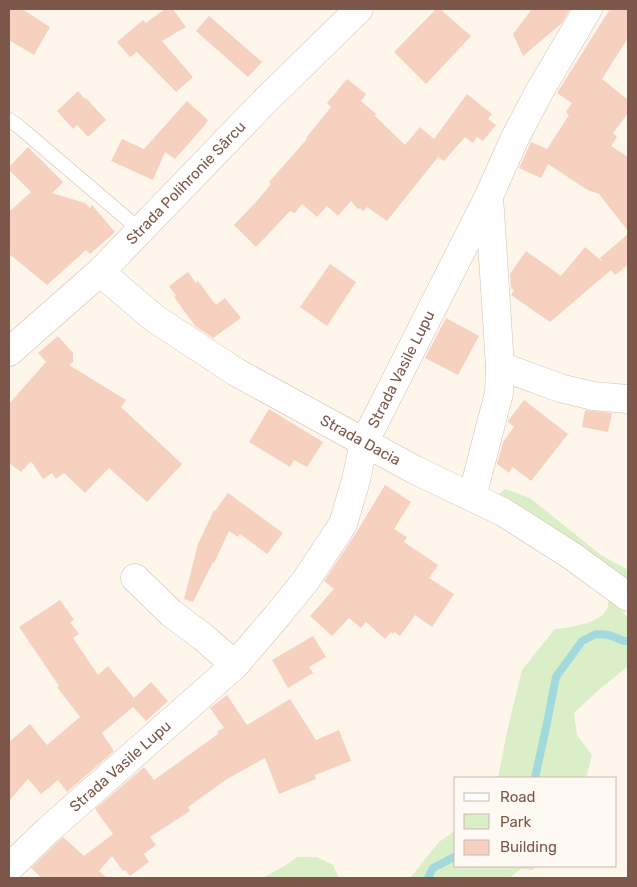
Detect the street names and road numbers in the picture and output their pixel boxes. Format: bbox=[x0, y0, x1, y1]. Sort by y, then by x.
street label: Strada Polihronie Sârcu bbox=[123, 118, 249, 248]
street label: Strada Vasile Lupu bbox=[364, 308, 438, 431]
street label: Strada Dacia bbox=[317, 411, 404, 469]
street label: Strada Vasile Lupu bbox=[66, 717, 175, 816]

